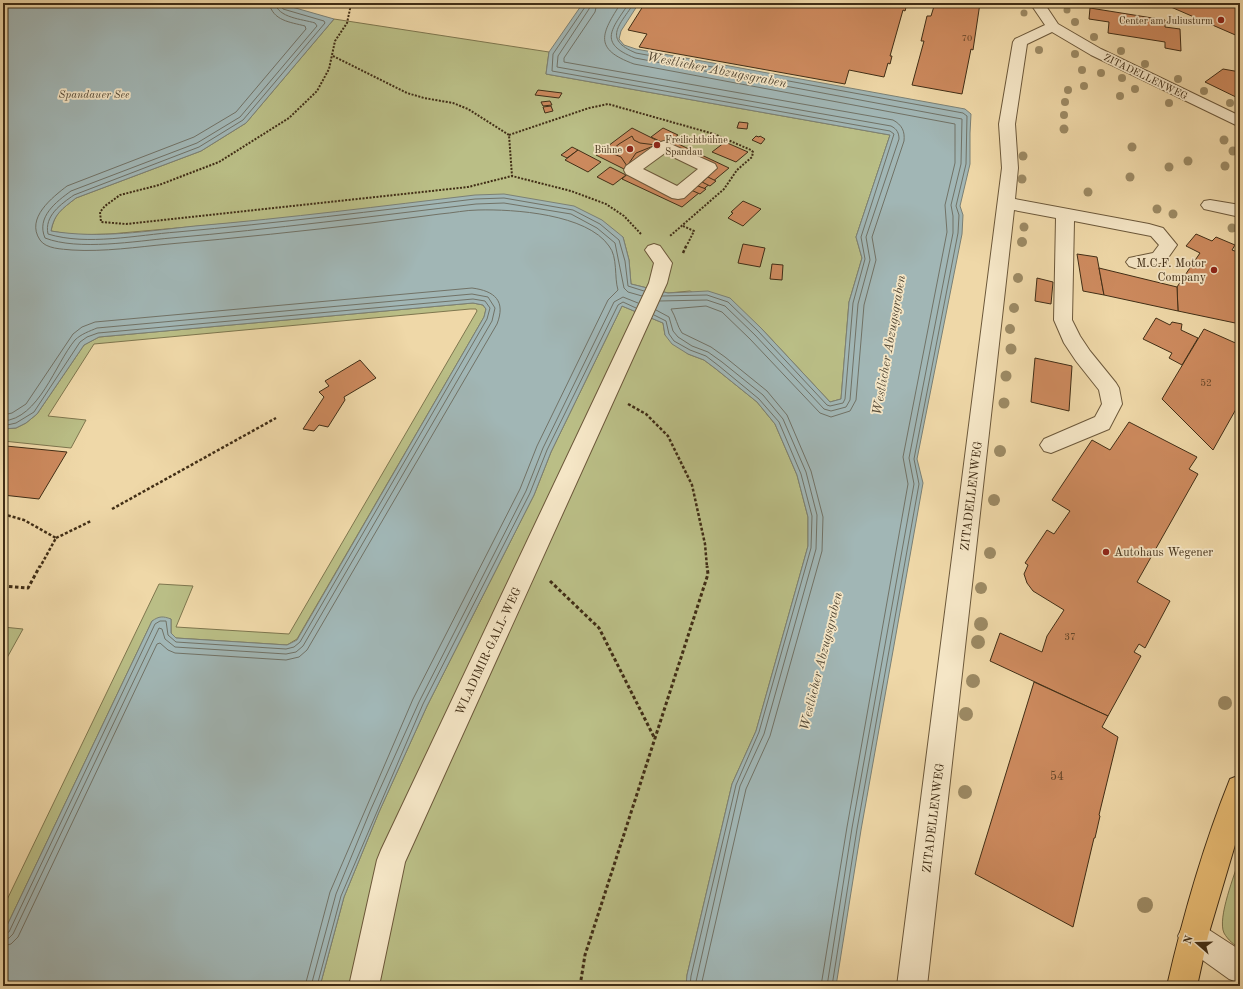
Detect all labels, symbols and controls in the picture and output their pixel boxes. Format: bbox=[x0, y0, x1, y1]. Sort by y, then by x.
marker: Center am Juliusturm bbox=[1216, 15, 1226, 25]
place label: Center am Juliusturm bbox=[1119, 16, 1213, 26]
house number: 70 bbox=[962, 34, 972, 43]
water label: Westlicher Abzugsgraben bbox=[646, 51, 788, 91]
street label: ZITADELLENWEG bbox=[1102, 52, 1189, 102]
water label: Spandauer See bbox=[58, 90, 130, 101]
place label: Freilichtbühne Spandau bbox=[665, 135, 728, 157]
marker: Freilichtbühne Spandau bbox=[652, 140, 662, 150]
marker: Bühne bbox=[625, 144, 635, 154]
place label: Bühne bbox=[594, 145, 622, 155]
place label: M.C.F. Motor Company bbox=[1136, 258, 1207, 284]
marker: M.C.F. Motor Company bbox=[1209, 265, 1219, 275]
water label: Westlicher Abzugsgraben bbox=[871, 274, 908, 416]
house number: 52 bbox=[1200, 378, 1212, 388]
street label: ZITADELLENWEG bbox=[959, 440, 985, 552]
marker: Autohaus Wegener bbox=[1101, 547, 1111, 557]
place label: Autohaus Wegener bbox=[1114, 547, 1213, 559]
street label: WLADIMIR-GALL-WEG bbox=[454, 585, 524, 717]
water label: Westlicher Abzugsgraben bbox=[798, 590, 845, 732]
house number: 37 bbox=[1064, 632, 1076, 642]
street label: ZITADELLENWEG bbox=[921, 762, 947, 874]
house number: 54 bbox=[1050, 770, 1064, 783]
north arrow bbox=[1177, 923, 1217, 963]
text: N bbox=[1182, 934, 1196, 946]

